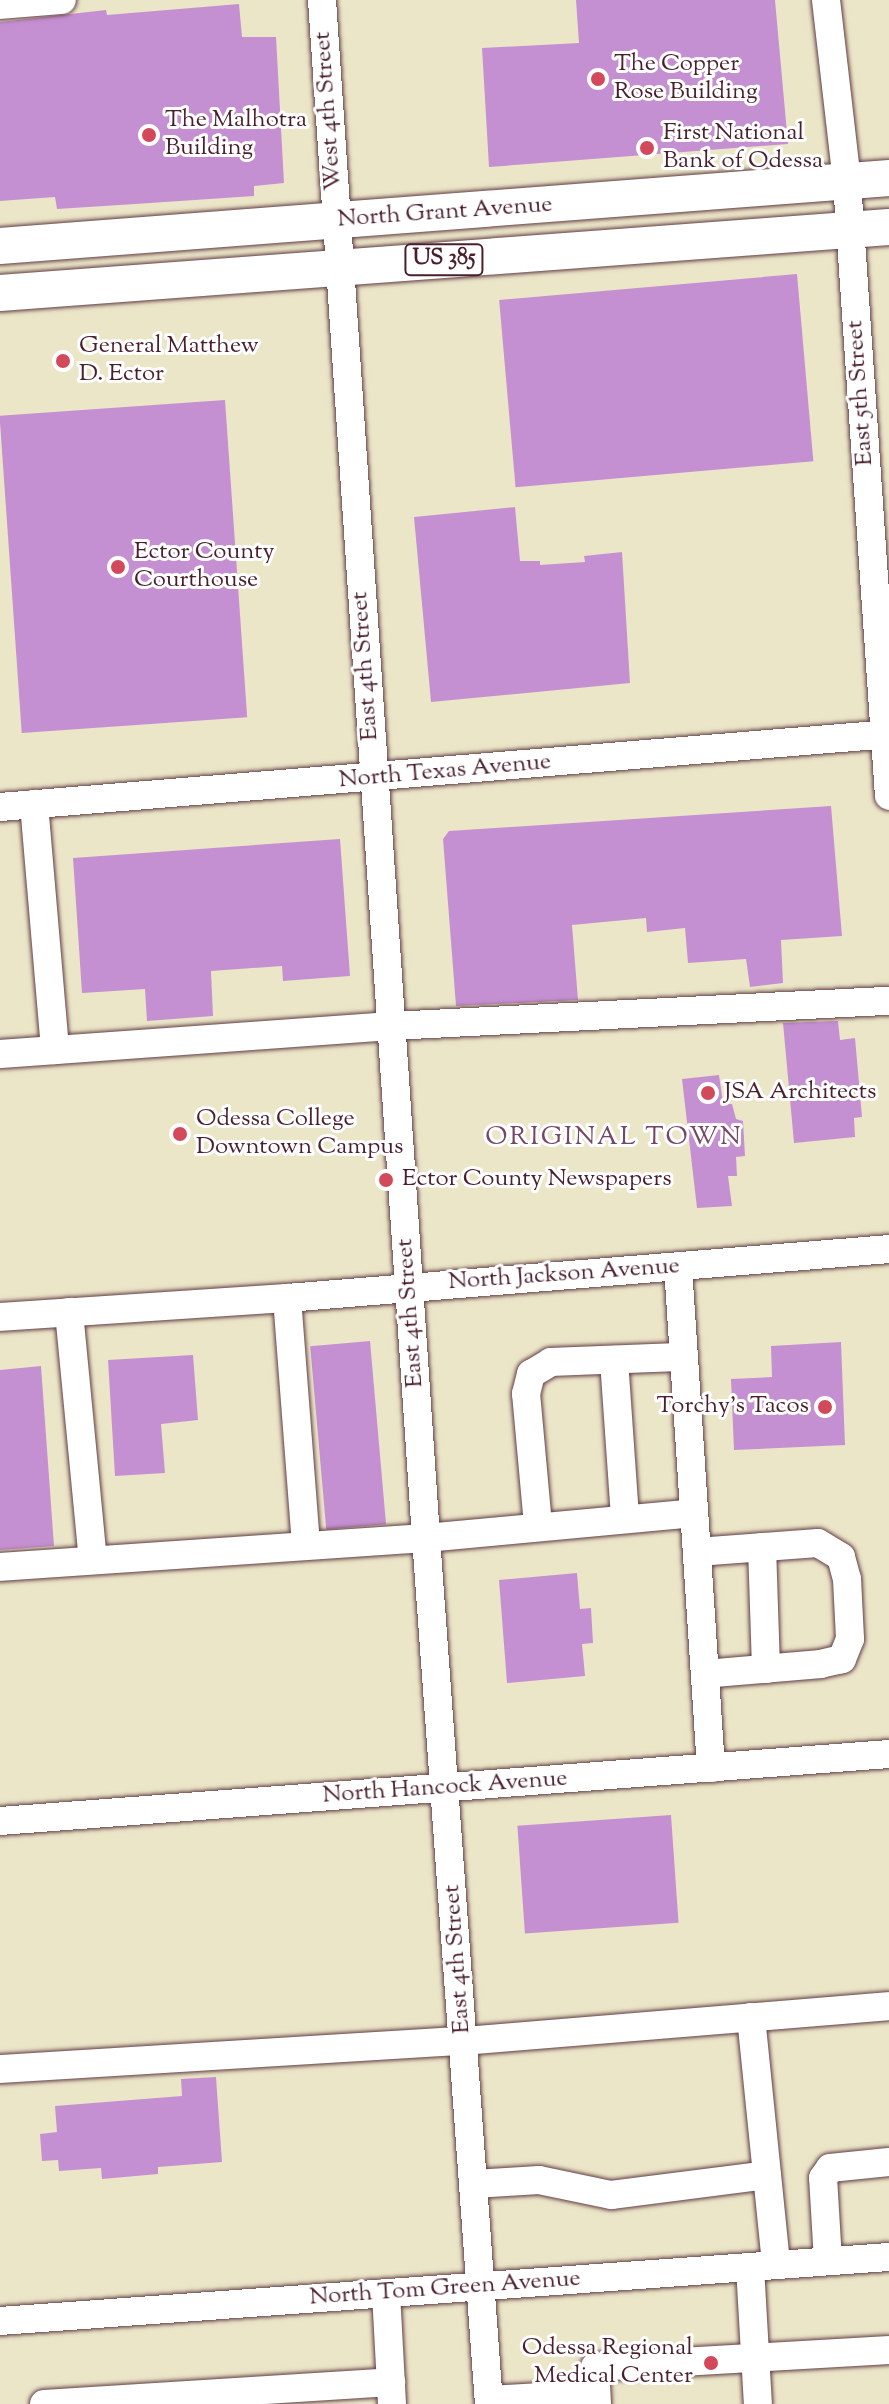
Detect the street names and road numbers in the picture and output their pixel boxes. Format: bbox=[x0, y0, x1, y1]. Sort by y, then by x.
street label: West 4th Street bbox=[309, 30, 349, 192]
street label: North Grant Avenue bbox=[337, 191, 553, 235]
road number: US 385 bbox=[404, 242, 484, 278]
street label: East 5th Street bbox=[842, 319, 880, 467]
street label: East 4th Street bbox=[346, 590, 386, 742]
street label: North Texas Avenue bbox=[338, 748, 552, 796]
street label: East 4th Street bbox=[391, 1237, 431, 1389]
street label: North Jackson Avenue bbox=[447, 1253, 681, 1297]
street label: North Hancock Avenue bbox=[322, 1765, 568, 1811]
street label: East 4th Street bbox=[438, 1883, 478, 2035]
street label: North Tom Green Avenue bbox=[308, 2265, 582, 2313]

